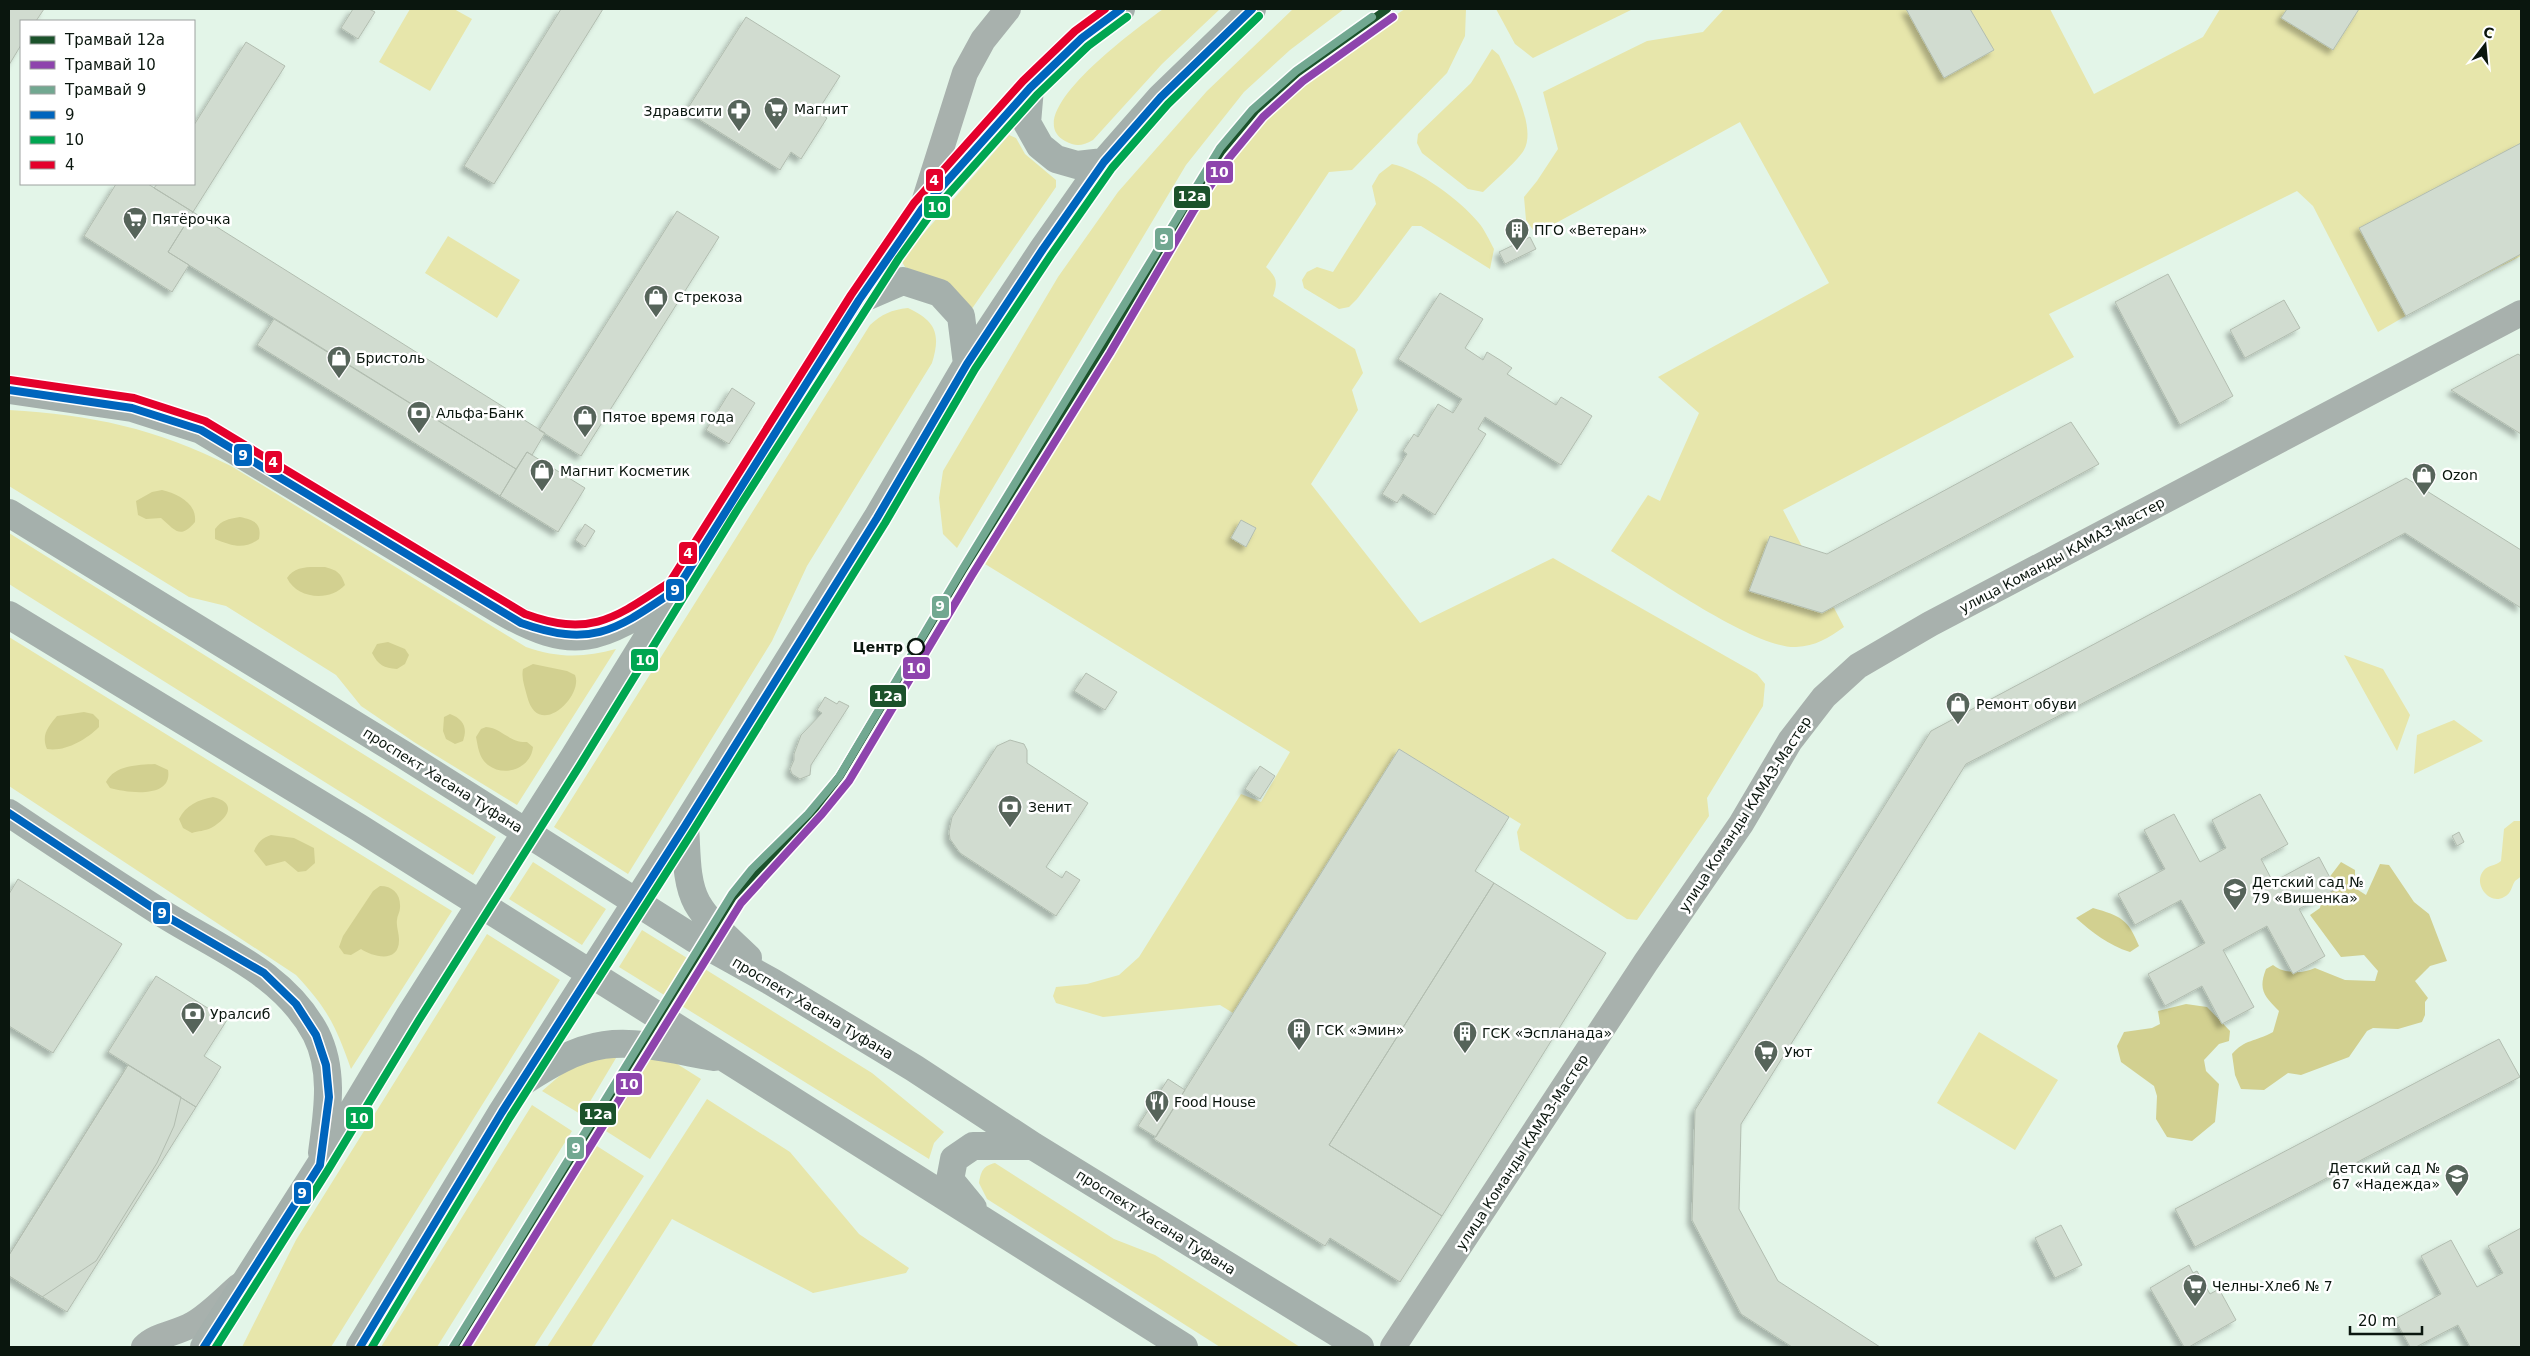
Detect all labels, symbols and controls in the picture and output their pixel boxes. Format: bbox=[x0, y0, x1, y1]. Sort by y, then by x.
legend bbox=[20, 20, 195, 185]
north arrow bbox=[2460, 20, 2510, 70]
text: С bbox=[2481, 23, 2496, 42]
text: Трамвай 12а bbox=[64, 31, 165, 49]
text: Трамвай 10 bbox=[64, 56, 156, 74]
text: Трамвай 9 bbox=[64, 81, 146, 99]
supermarket icon: Магнит bbox=[763, 96, 789, 130]
pharmacy icon: Здравсити bbox=[726, 98, 752, 132]
place label: Магнит bbox=[794, 101, 848, 117]
place label: Здравсити bbox=[644, 103, 722, 119]
text: 9 bbox=[65, 106, 75, 124]
text: 10 bbox=[65, 131, 84, 149]
text: 4 bbox=[65, 156, 75, 174]
line badge: 10 bbox=[1205, 160, 1234, 184]
text: 10 bbox=[1209, 164, 1229, 180]
line badge: 4 bbox=[925, 168, 944, 192]
text: 4 bbox=[929, 172, 939, 188]
line badge: 12а bbox=[1173, 185, 1211, 209]
text: 12а bbox=[1178, 188, 1206, 204]
line badge: 10 bbox=[923, 195, 951, 219]
text: 10 bbox=[927, 199, 947, 215]
supermarket icon: Пятёрочка bbox=[122, 206, 148, 240]
place label: Пятёрочка bbox=[152, 211, 230, 227]
building icon: ПГО «Ветеран» bbox=[1504, 217, 1530, 251]
place label: ПГО «Ветеран» bbox=[1534, 222, 1647, 238]
line badge: 9 bbox=[1154, 227, 1174, 251]
text: 9 bbox=[1159, 231, 1169, 247]
shop icon: Стрекоза bbox=[643, 284, 669, 318]
place label: Стрекоза bbox=[674, 289, 742, 305]
shop icon: Бристоль bbox=[326, 345, 352, 379]
place label: Бристоль bbox=[356, 350, 425, 366]
bank icon: Альфа-Банк bbox=[406, 400, 432, 434]
shop icon: Пятое время года bbox=[572, 404, 598, 438]
place label: Альфа-Банк bbox=[436, 405, 524, 421]
place label: Пятое время года bbox=[602, 409, 734, 425]
line badge: 9 bbox=[233, 443, 253, 467]
text: 9 bbox=[238, 447, 248, 463]
line badge: 4 bbox=[264, 450, 283, 474]
text: 4 bbox=[268, 454, 278, 470]
shop icon: Магнит Косметик bbox=[529, 458, 555, 492]
shop icon: Ozon bbox=[2411, 462, 2437, 496]
place label: Магнит Косметик bbox=[560, 463, 690, 479]
place label: Ozon bbox=[2442, 467, 2478, 483]
street label: улица Команды КАМАЗ-Мастер bbox=[1957, 494, 2167, 616]
line badge: 4 bbox=[678, 541, 698, 565]
text: 4 bbox=[683, 545, 693, 561]
line badge: 9 bbox=[665, 578, 685, 602]
text: 9 bbox=[670, 582, 680, 598]
line badge: 9 bbox=[931, 595, 950, 619]
text: 9 bbox=[935, 598, 945, 614]
marker: Центр bbox=[907, 638, 925, 656]
place label: Центр bbox=[853, 639, 903, 655]
line badge: 10 bbox=[630, 648, 659, 672]
text: 10 bbox=[635, 652, 655, 668]
line badge: 10 bbox=[902, 656, 931, 680]
text: 10 bbox=[906, 660, 926, 676]
line badge: 12а bbox=[869, 684, 907, 708]
text: 12а bbox=[874, 688, 902, 704]
shop icon: Ремонт обуви bbox=[1945, 691, 1971, 725]
place label: Ремонт обуви bbox=[1976, 696, 2077, 712]
street label: улица Команды КАМАЗ-Мастер bbox=[1676, 713, 1814, 915]
street label: проспект Хасана Туфана bbox=[360, 724, 526, 836]
bank icon: Зенит bbox=[997, 794, 1023, 828]
place label: Зенит bbox=[1028, 799, 1072, 815]
place label: Детский сад № 79 «Вишенка» bbox=[2252, 874, 2363, 906]
school or university icon: Детский сад № 79 «Вишенка» bbox=[2222, 877, 2248, 911]
line badge: 9 bbox=[152, 901, 171, 925]
text: 9 bbox=[157, 905, 167, 921]
street label: проспект Хасана Туфана bbox=[730, 954, 896, 1062]
bank icon: Уралсиб bbox=[180, 1001, 206, 1035]
place label: Уралсиб bbox=[210, 1006, 270, 1022]
building icon: ГСК «Эмин» bbox=[1286, 1017, 1312, 1051]
building icon: ГСК «Эспланада» bbox=[1452, 1020, 1478, 1054]
place label: ГСК «Эмин» bbox=[1316, 1022, 1404, 1038]
place label: ГСК «Эспланада» bbox=[1482, 1025, 1612, 1041]
supermarket icon: Уют bbox=[1753, 1039, 1779, 1073]
place label: Уют bbox=[1784, 1044, 1812, 1060]
street label: улица Команды КАМАЗ-Мастер bbox=[1453, 1051, 1591, 1253]
line badge: 10 bbox=[615, 1072, 643, 1096]
text: 10 bbox=[619, 1076, 639, 1092]
restaurant icon: Food House bbox=[1144, 1089, 1170, 1123]
place label: Food House bbox=[1174, 1094, 1256, 1110]
line badge: 12а bbox=[579, 1102, 617, 1126]
line badge: 10 bbox=[345, 1106, 374, 1130]
text: 12а bbox=[584, 1106, 612, 1122]
text: 10 bbox=[349, 1110, 369, 1126]
line badge: 9 bbox=[566, 1136, 585, 1160]
text: 9 bbox=[571, 1140, 581, 1156]
place label: Детский сад № 67 «Надежда» bbox=[2329, 1160, 2440, 1192]
school or university icon: Детский сад № 67 «Надежда» bbox=[2444, 1163, 2470, 1197]
street label: проспект Хасана Туфана bbox=[1073, 1166, 1239, 1278]
line badge: 9 bbox=[293, 1181, 312, 1205]
text: 9 bbox=[297, 1185, 307, 1201]
supermarket icon: Челны-Хлеб № 7 bbox=[2182, 1273, 2208, 1307]
place label: Челны-Хлеб № 7 bbox=[2212, 1278, 2333, 1294]
scale bar bbox=[2350, 1304, 2422, 1336]
text: 20 m bbox=[2358, 1312, 2396, 1330]

